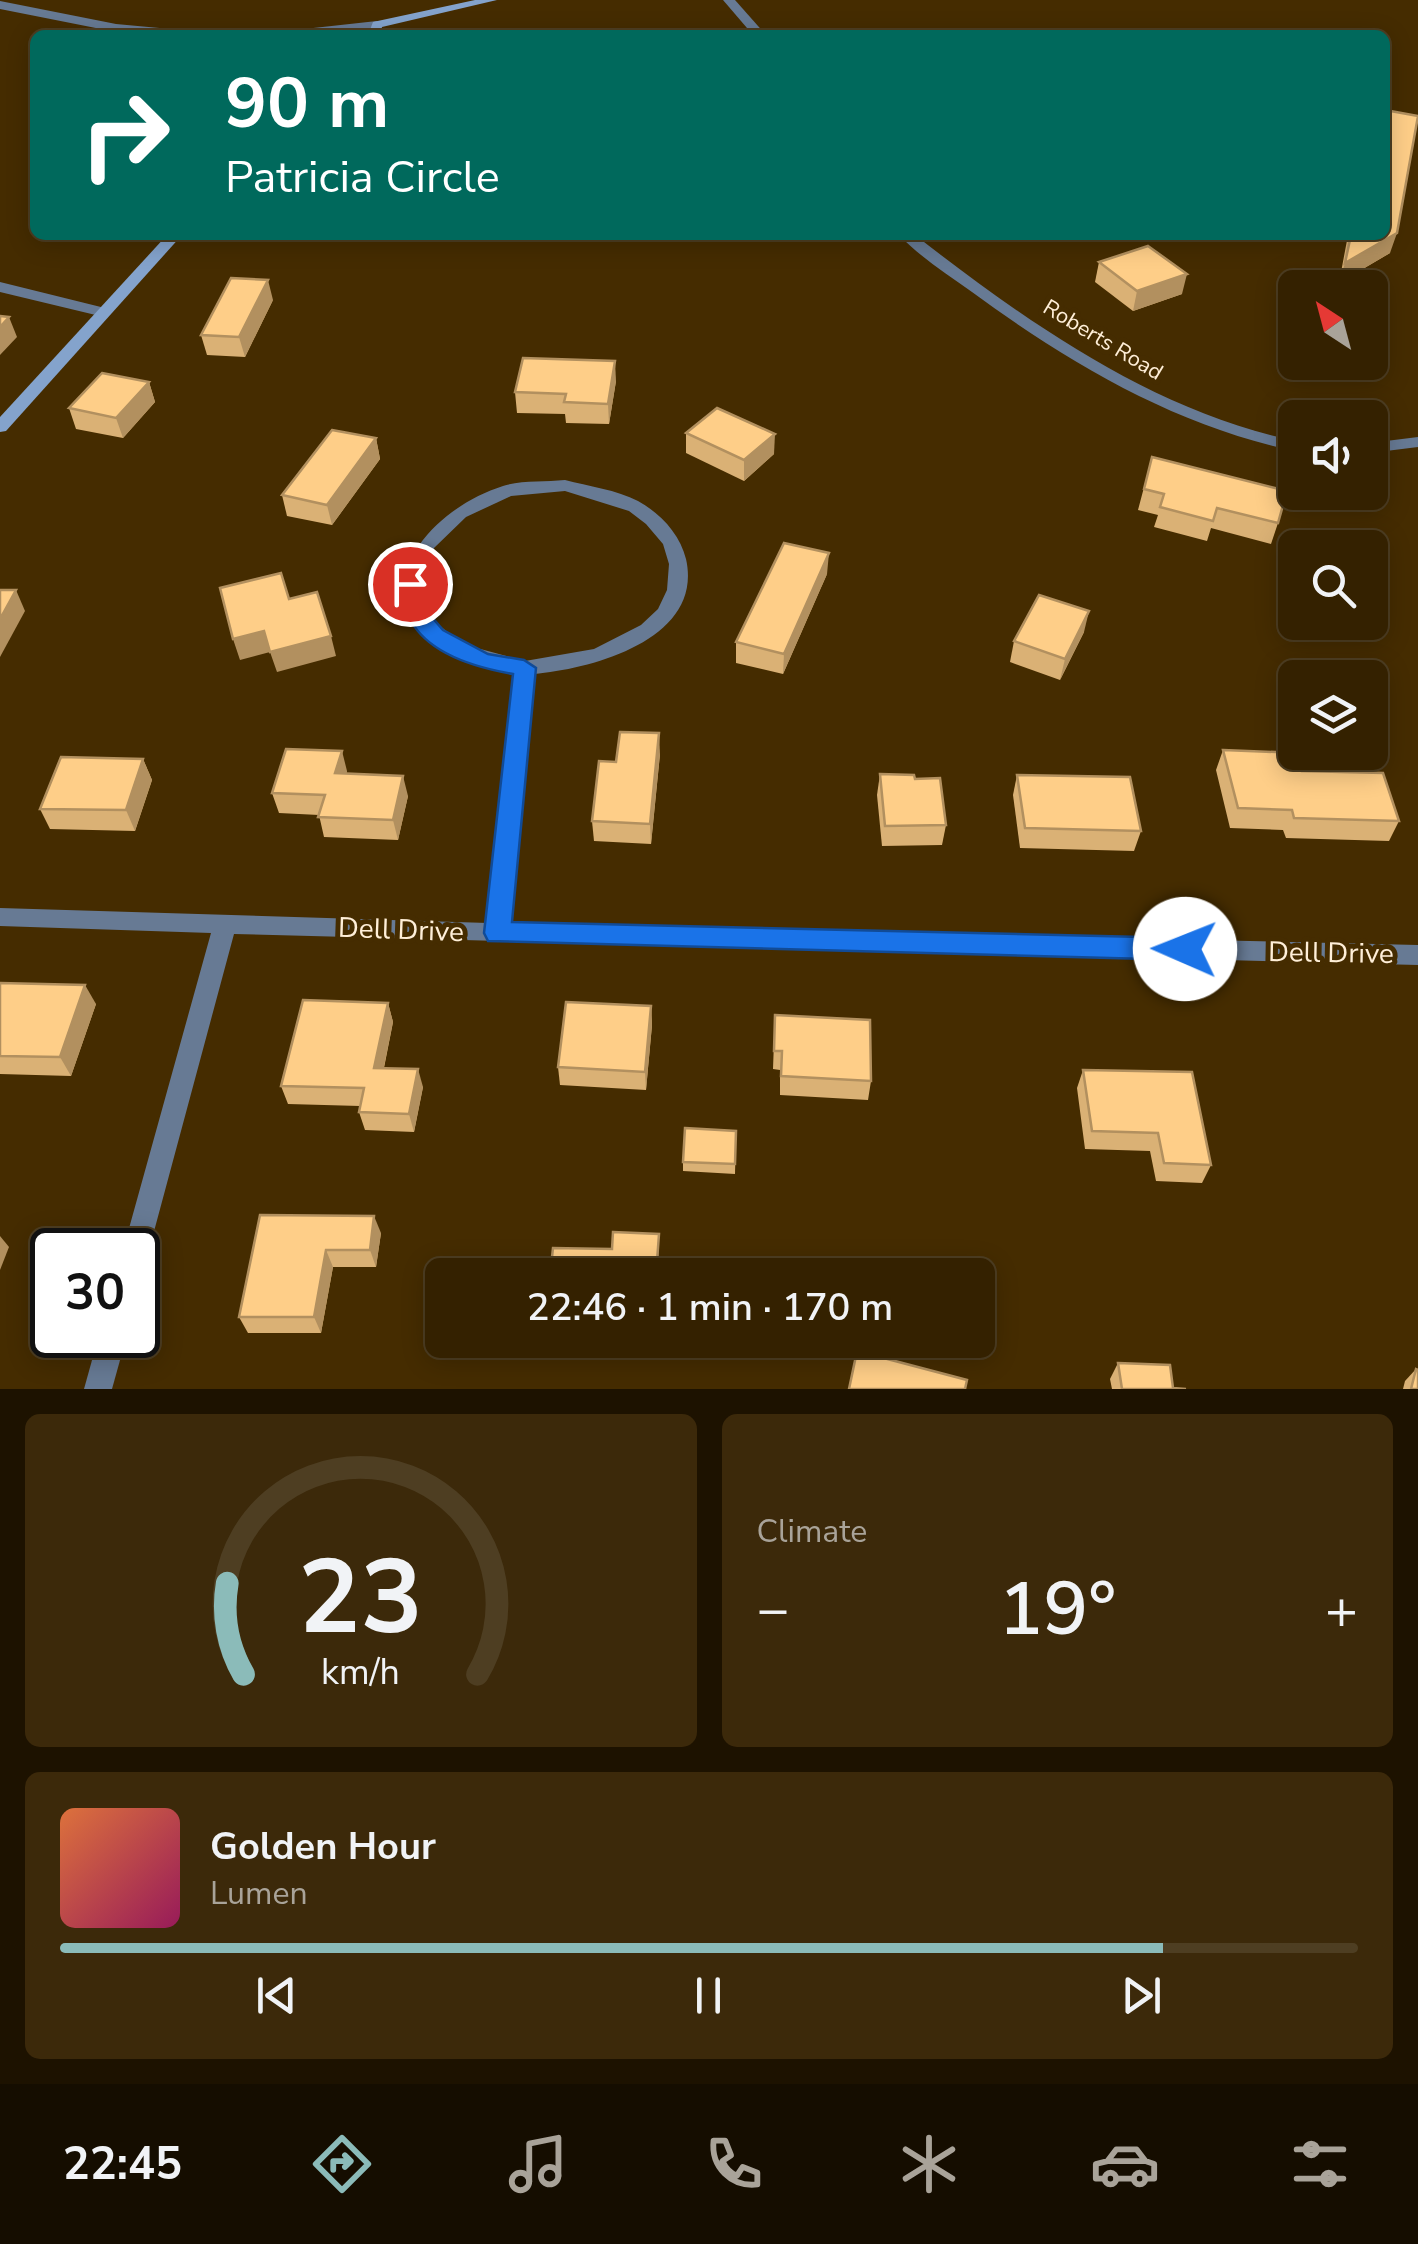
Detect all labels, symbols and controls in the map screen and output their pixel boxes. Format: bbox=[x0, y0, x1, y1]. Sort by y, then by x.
text: 90 m bbox=[225, 56, 389, 152]
icon: right bbox=[60, 70, 190, 200]
text: Patricia Circle bbox=[225, 147, 500, 208]
north arrow bbox=[1278, 270, 1388, 380]
map controls bbox=[1278, 270, 1388, 770]
street label: Roberts Road bbox=[1037, 292, 1169, 388]
button: sound bbox=[1278, 400, 1388, 510]
button: search bbox=[1278, 530, 1388, 640]
pin bbox=[368, 542, 453, 627]
icon: arrive bbox=[383, 557, 438, 612]
button: layers bbox=[1278, 660, 1388, 770]
position arrow bbox=[1133, 897, 1237, 1001]
street label: Dell Drive bbox=[337, 909, 465, 951]
street label: Dell Drive bbox=[1268, 933, 1394, 973]
speed limit sign: 30 bbox=[30, 1228, 160, 1358]
text: 22:46 · 1 min · 170 m bbox=[527, 1282, 893, 1333]
text: Climate bbox=[757, 1510, 867, 1553]
text: 23 bbox=[298, 1527, 423, 1669]
text: 19° bbox=[998, 1558, 1116, 1660]
text: − bbox=[757, 1572, 790, 1647]
text: + bbox=[1325, 1572, 1358, 1647]
text: km/h bbox=[321, 1648, 400, 1697]
text: Golden Hour bbox=[210, 1821, 436, 1872]
text: Lumen bbox=[210, 1872, 308, 1915]
icon: previous bbox=[249, 1968, 304, 2023]
icon: pause bbox=[681, 1968, 736, 2023]
icon: next bbox=[1114, 1968, 1169, 2023]
icon: directions bbox=[307, 2129, 377, 2199]
icon: music bbox=[503, 2129, 573, 2199]
icon: phone bbox=[699, 2129, 769, 2199]
icon: climate bbox=[894, 2129, 964, 2199]
icon: car bbox=[1090, 2129, 1160, 2199]
icon: filters bbox=[1285, 2129, 1355, 2199]
text: 22:45 bbox=[63, 2134, 182, 2195]

